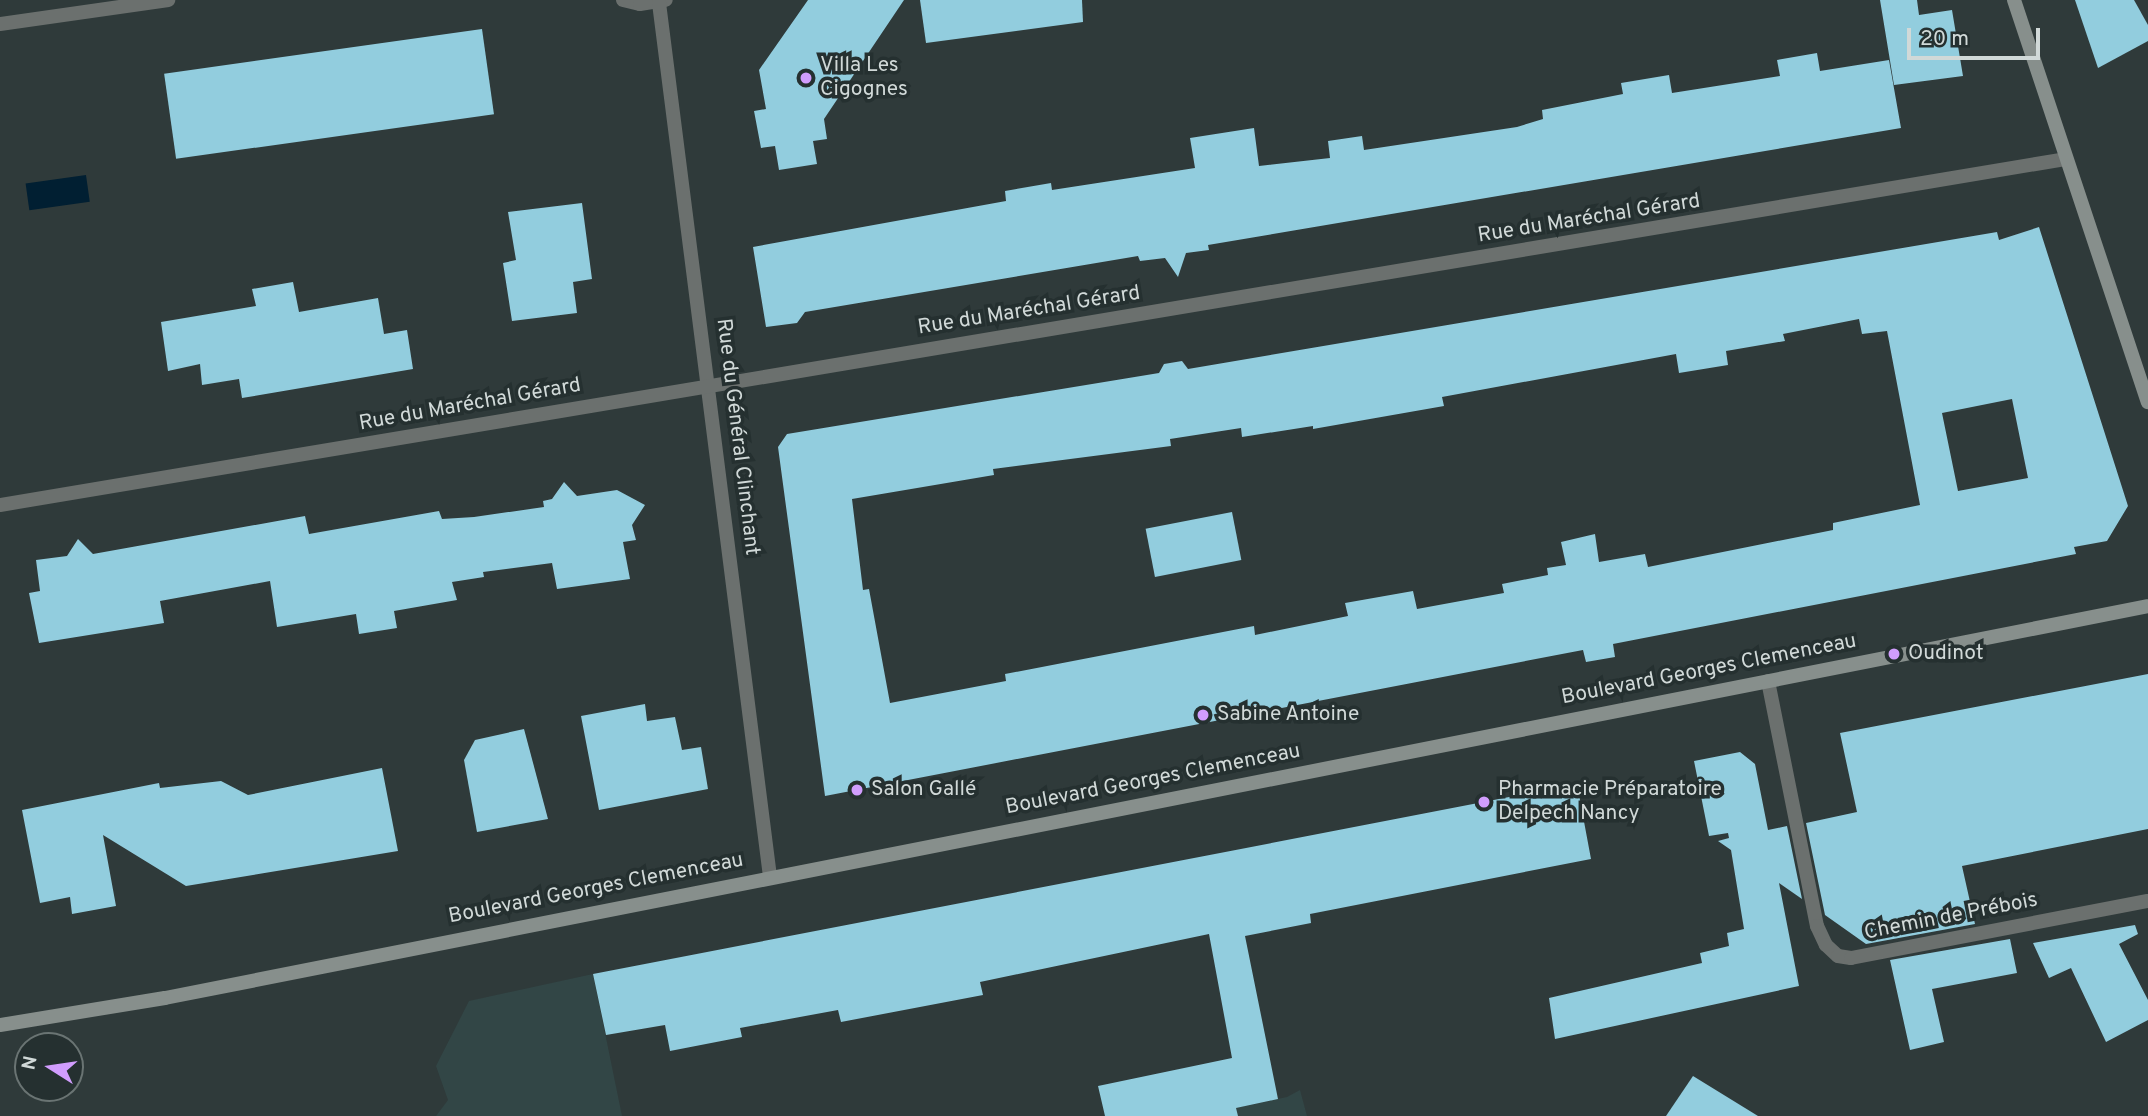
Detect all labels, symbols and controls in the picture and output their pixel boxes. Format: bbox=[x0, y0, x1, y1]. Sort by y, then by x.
scale bar bbox=[1910, 14, 2043, 58]
text: 20 m bbox=[1920, 26, 1969, 53]
place label: Villa Les Cigognes bbox=[820, 53, 908, 103]
marker: Villa Les Cigognes bbox=[798, 70, 814, 86]
street label: Rue du Maréchal Gérard bbox=[1476, 189, 1702, 249]
street label: Rue du Maréchal Gérard bbox=[916, 281, 1142, 341]
street label: Rue du Général Clinchant bbox=[710, 317, 764, 557]
street label: Rue du Maréchal Gérard bbox=[357, 373, 583, 437]
street label: Boulevard Georges Clemenceau bbox=[1559, 629, 1859, 711]
place label: Oudinot bbox=[1908, 641, 1984, 667]
marker: Oudinot bbox=[1886, 646, 1902, 662]
place label: Sabine Antoine bbox=[1217, 702, 1360, 728]
marker: Sabine Antoine bbox=[1195, 707, 1211, 723]
street label: Boulevard Georges Clemenceau bbox=[1003, 739, 1303, 821]
place label: Salon Gallé bbox=[871, 777, 976, 803]
place label: Pharmacie Préparatoire Delpech Nancy bbox=[1498, 777, 1722, 827]
marker: Salon Gallé bbox=[849, 782, 865, 798]
marker: Pharmacie Préparatoire Delpech Nancy bbox=[1476, 794, 1492, 810]
street label: Boulevard Georges Clemenceau bbox=[446, 848, 746, 930]
street label: Chemin de Prébois bbox=[1862, 888, 2040, 946]
north arrow bbox=[14, 1032, 84, 1102]
text: N bbox=[17, 1054, 44, 1072]

